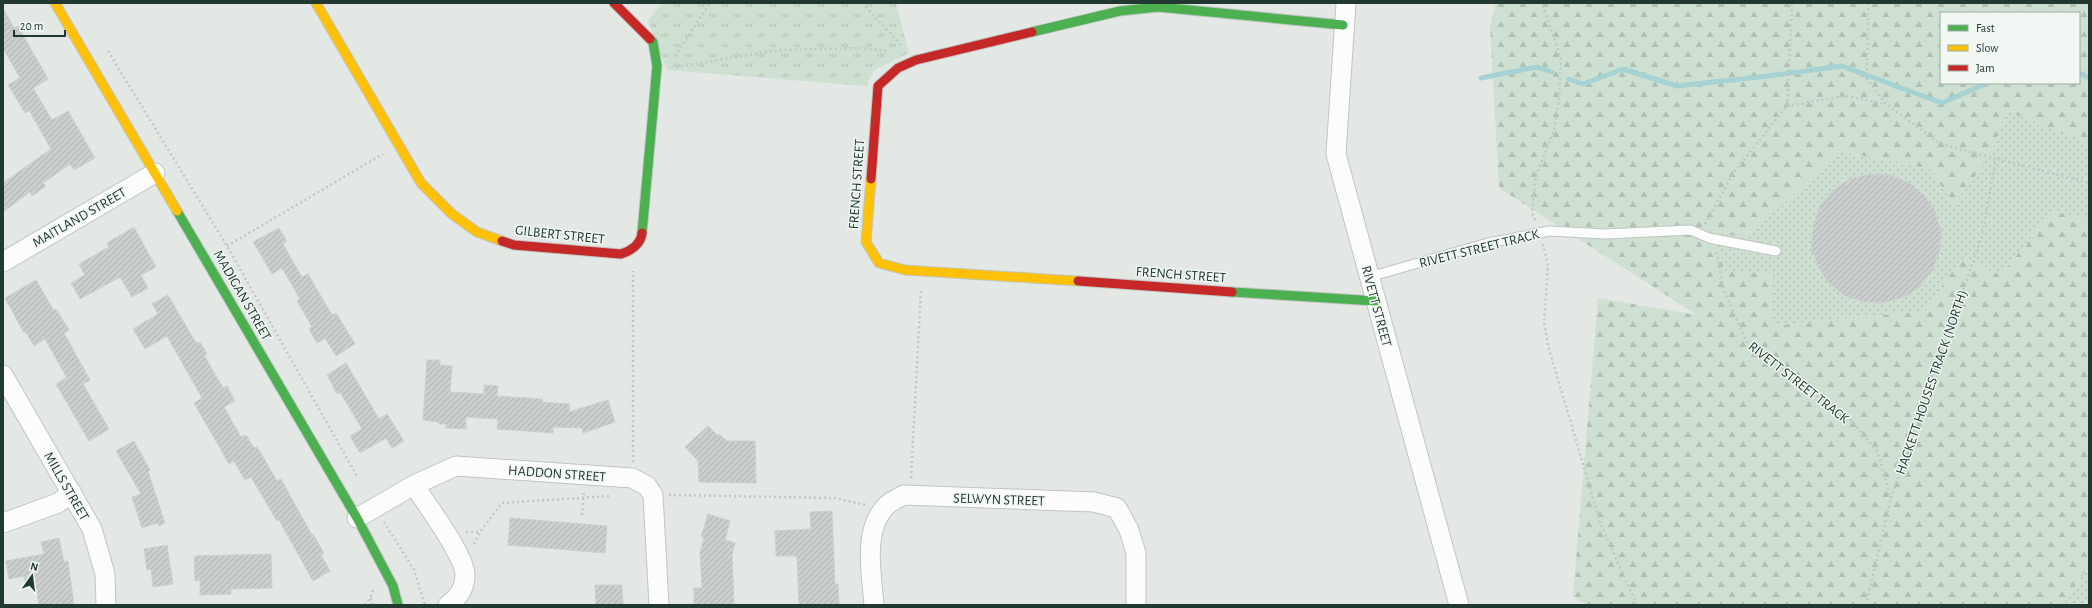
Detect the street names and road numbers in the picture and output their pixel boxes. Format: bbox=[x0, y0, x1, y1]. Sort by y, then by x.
street label: FRENCH STREET bbox=[847, 138, 867, 230]
street label: MAITLAND STREET bbox=[30, 185, 129, 250]
street label: GILBERT STREET bbox=[514, 223, 606, 247]
street label: RIVETT STREET TRACK bbox=[1418, 227, 1541, 271]
street label: MADIGAN STREET bbox=[211, 248, 274, 343]
street label: RIVETT STREET bbox=[1358, 264, 1394, 348]
street label: FRENCH STREET bbox=[1135, 265, 1227, 285]
street label: HACKETT HOUSES TRACK (NORTH) bbox=[1894, 288, 1970, 477]
street label: RIVETT STREET TRACK bbox=[1746, 339, 1851, 426]
street label: MILLS STREET bbox=[41, 450, 91, 523]
street label: HADDON STREET bbox=[508, 464, 606, 484]
street label: SELWYN STREET bbox=[953, 491, 1045, 509]

